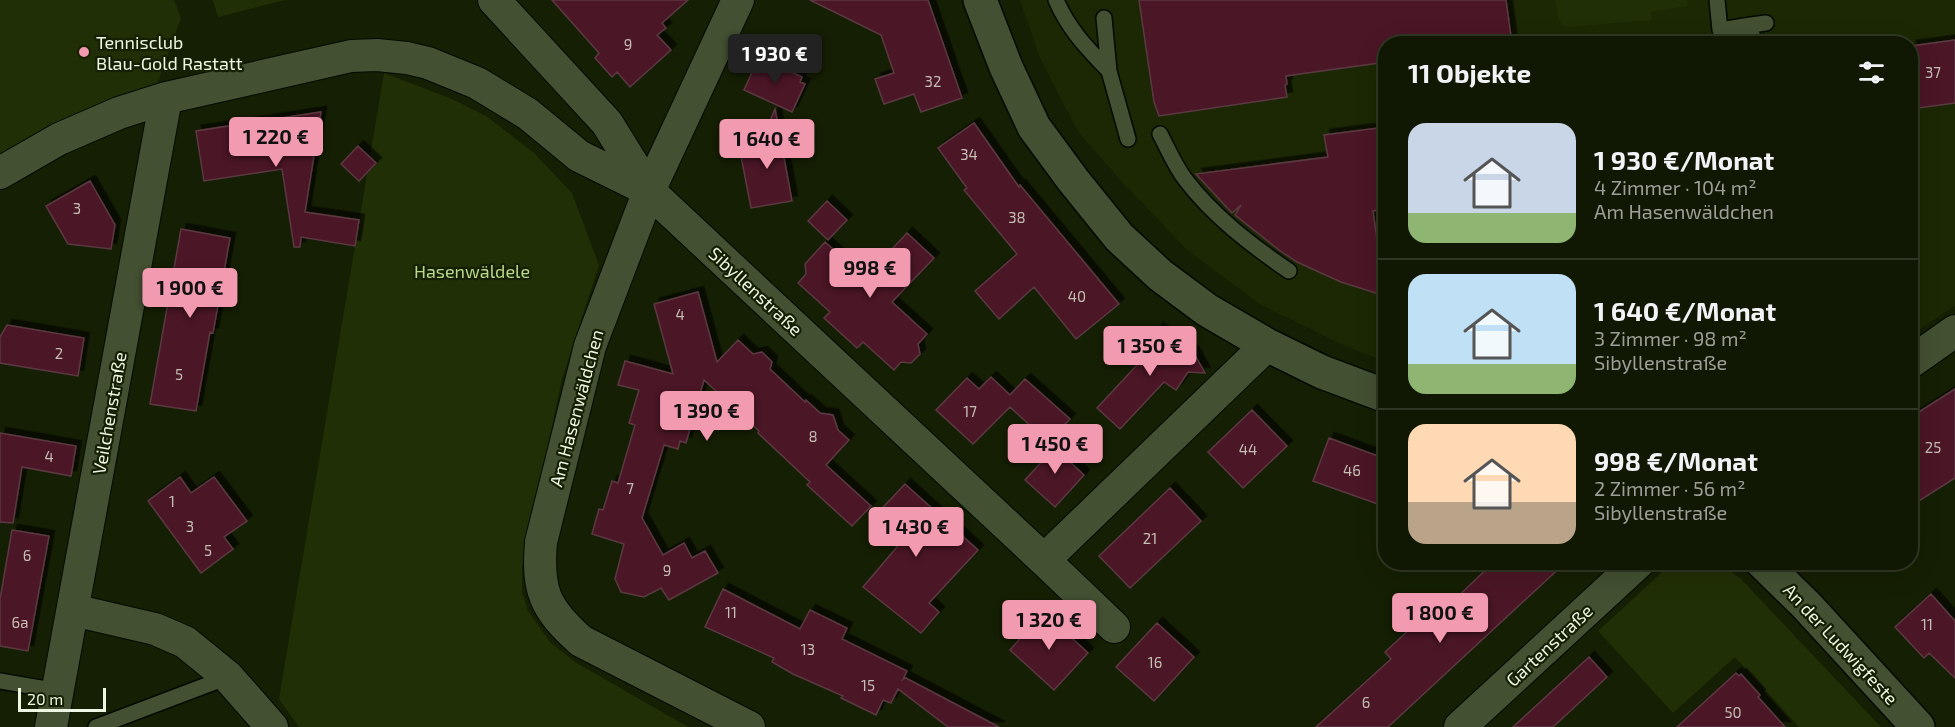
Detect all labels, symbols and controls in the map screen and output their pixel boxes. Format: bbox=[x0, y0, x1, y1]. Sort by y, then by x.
place label: Tennisclub Blau-Gold Rastatt bbox=[96, 31, 243, 74]
pin: 1 930 € bbox=[720, 34, 830, 85]
house number: 9 bbox=[624, 35, 632, 53]
text: 1 930 € bbox=[742, 41, 808, 65]
marker: Tennisclub Blau-Gold Rastatt bbox=[77, 45, 91, 59]
icon: filters bbox=[1855, 56, 1888, 89]
text: 11 Objekte bbox=[1408, 57, 1531, 88]
house number: 37 bbox=[1925, 63, 1941, 81]
house number: 32 bbox=[925, 72, 941, 90]
pin: 1 220 € bbox=[221, 117, 331, 168]
pin: 1 640 € bbox=[712, 119, 822, 170]
text: 1 220 € bbox=[243, 124, 309, 148]
text: 1 640 € bbox=[733, 126, 801, 150]
text: 1 930 €/Monat bbox=[1594, 144, 1774, 175]
house number: 34 bbox=[960, 145, 978, 163]
icon: home bbox=[1456, 147, 1528, 219]
text: 4 Zimmer · 104 m² bbox=[1594, 175, 1757, 199]
house number: 3 bbox=[73, 199, 81, 217]
text: Am Hasenwäldchen bbox=[1594, 199, 1774, 223]
house number: 38 bbox=[1008, 208, 1026, 226]
street label: Sibyllenstraße bbox=[705, 242, 807, 340]
pin: 998 € bbox=[828, 248, 912, 299]
text: 998 € bbox=[843, 255, 897, 279]
park label: Hasenwäldele bbox=[414, 260, 530, 282]
pin: 1 900 € bbox=[135, 268, 245, 319]
text: 1 900 € bbox=[156, 275, 224, 299]
house number: 40 bbox=[1068, 287, 1086, 305]
text: 1 640 €/Monat bbox=[1594, 295, 1776, 326]
icon: home bbox=[1456, 298, 1528, 370]
house number: 4 bbox=[675, 305, 685, 323]
pin: 1 350 € bbox=[1095, 326, 1205, 377]
text: 3 Zimmer · 98 m² bbox=[1594, 326, 1747, 350]
street label: Am Hasenwäldchen bbox=[544, 327, 608, 489]
text: 1 350 € bbox=[1117, 333, 1183, 357]
house number: 2 bbox=[55, 344, 63, 362]
street label: Veilchenstraße bbox=[87, 350, 131, 476]
text: Sibyllenstraße bbox=[1594, 350, 1727, 374]
house number: 5 bbox=[175, 365, 183, 383]
pin: 1 390 € bbox=[652, 391, 762, 442]
text: 1 390 € bbox=[674, 398, 740, 422]
house number: 17 bbox=[963, 402, 977, 420]
pin: 1 450 € bbox=[1000, 424, 1110, 475]
house number: 8 bbox=[808, 427, 818, 445]
text: 1 450 € bbox=[1022, 431, 1088, 455]
house number: 25 bbox=[1925, 438, 1941, 456]
house number: 44 bbox=[1239, 440, 1257, 458]
text: 998 €/Monat bbox=[1594, 445, 1758, 476]
house number: 4 bbox=[44, 447, 54, 465]
icon: home bbox=[1456, 448, 1528, 520]
house number: 46 bbox=[1343, 461, 1361, 479]
text: 2 Zimmer · 56 m² bbox=[1594, 476, 1745, 500]
house number: 7 bbox=[626, 479, 634, 497]
house number: 1 bbox=[169, 492, 175, 510]
text: Sibyllenstraße bbox=[1594, 500, 1727, 524]
pin: 1 430 € bbox=[861, 507, 971, 558]
text: 1 430 € bbox=[883, 514, 949, 538]
house number: 3 bbox=[186, 517, 194, 535]
house number: 21 bbox=[1143, 529, 1157, 547]
house number: 5 bbox=[204, 541, 212, 559]
house number: 6 bbox=[23, 546, 31, 564]
house number: 9 bbox=[663, 561, 671, 579]
street label: An der Ludwigfeste bbox=[1779, 579, 1903, 709]
pin: 1 800 € bbox=[1385, 593, 1495, 644]
street label: Gartenstraße bbox=[1501, 599, 1597, 691]
pin: 1 320 € bbox=[994, 600, 1104, 651]
text: 1 800 € bbox=[1406, 600, 1474, 624]
house number: 11 bbox=[725, 603, 737, 621]
text: 1 320 € bbox=[1016, 607, 1082, 631]
house number: 6a bbox=[12, 613, 28, 631]
house number: 11 bbox=[1921, 615, 1933, 633]
house number: 13 bbox=[801, 640, 815, 658]
house number: 16 bbox=[1148, 653, 1162, 671]
house number: 15 bbox=[861, 676, 875, 694]
scale bar bbox=[18, 685, 106, 712]
text: 20 m bbox=[27, 689, 63, 708]
house number: 6 bbox=[1362, 693, 1370, 711]
house number: 50 bbox=[1724, 703, 1742, 721]

